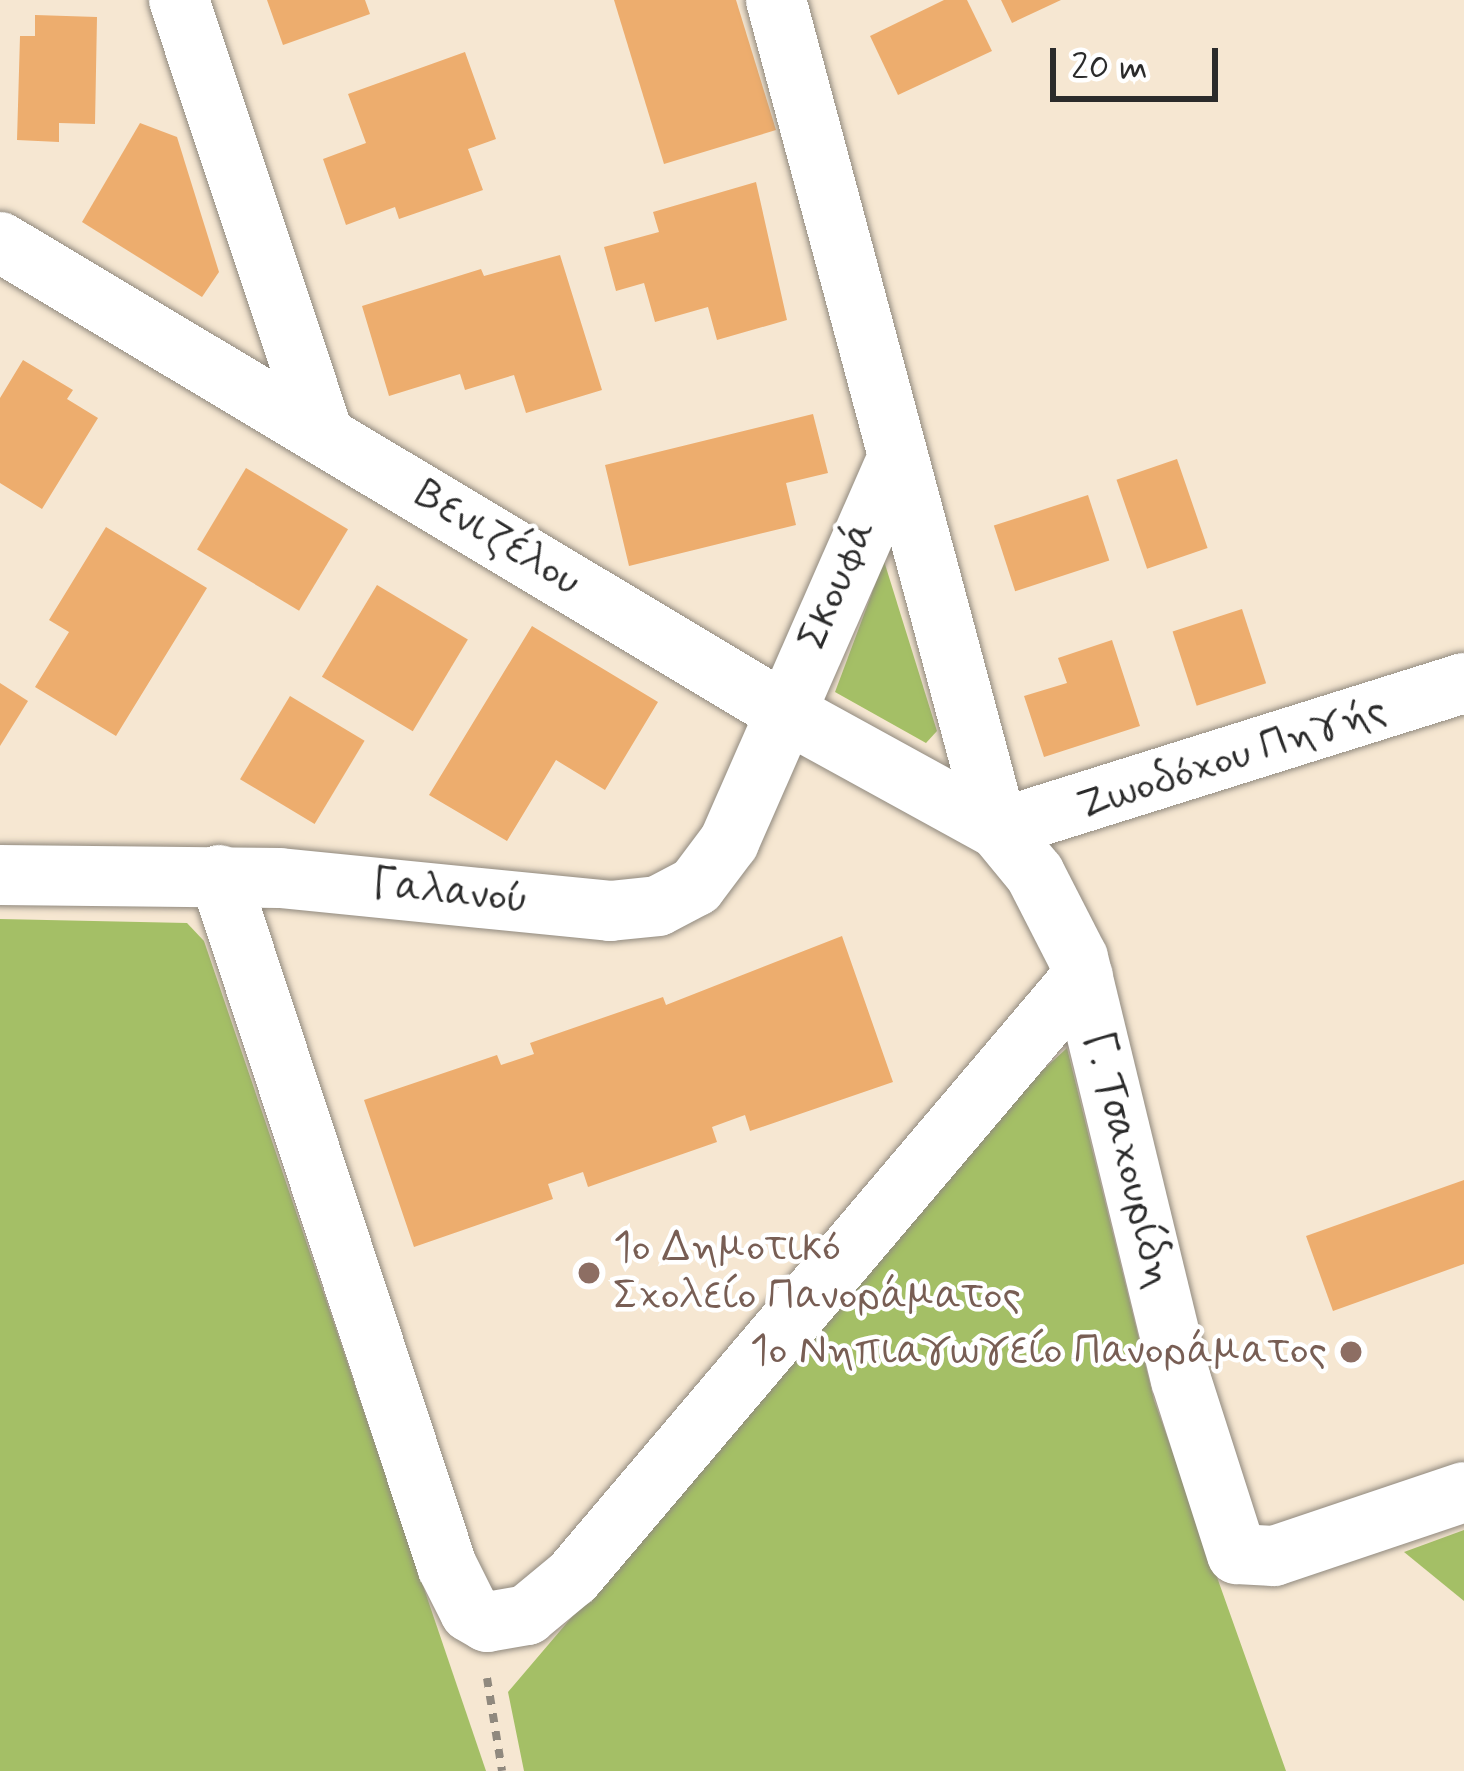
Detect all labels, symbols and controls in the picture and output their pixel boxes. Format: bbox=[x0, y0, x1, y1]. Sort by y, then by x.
scale bar bbox=[1056, 24, 1224, 98]
text: 20 m bbox=[1071, 45, 1148, 92]
street label: Βενιζέλου bbox=[405, 470, 589, 608]
street label: Σκουφά bbox=[788, 512, 888, 658]
street label: Ζωοδόχου Πηγής bbox=[1071, 685, 1393, 833]
street label: Γαλανού bbox=[369, 860, 531, 926]
street label: Γ. Τσαχουρίδη bbox=[1071, 1027, 1183, 1293]
place label: 1ο Δημοτικό Σχολείο Πανοράματος bbox=[613, 1224, 1021, 1322]
marker: 1ο Δημοτικό Σχολείο Πανοράματος bbox=[576, 1260, 602, 1286]
place label: 1ο Νηπιαγωγείο Πανοράματος bbox=[750, 1327, 1327, 1377]
marker: 1ο Νηπιαγωγείο Πανοράματος bbox=[1338, 1339, 1364, 1365]

